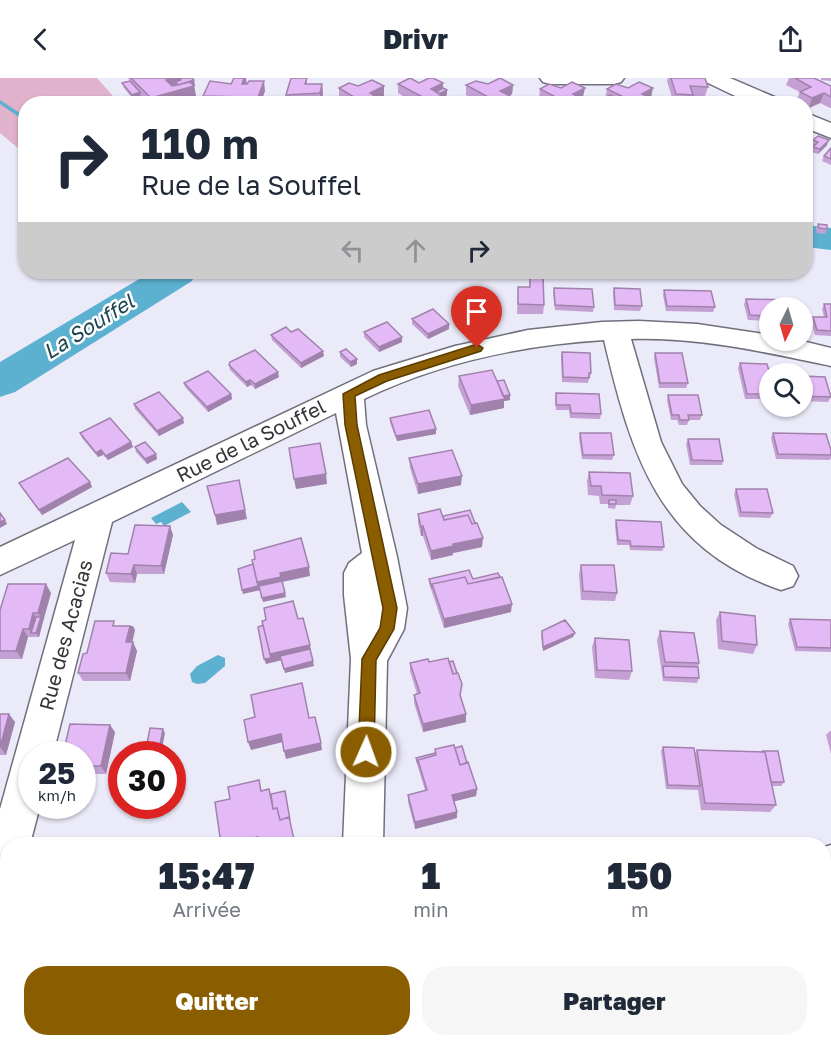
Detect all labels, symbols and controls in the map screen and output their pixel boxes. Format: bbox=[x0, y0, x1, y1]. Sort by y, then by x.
icon: back bbox=[24, 23, 57, 56]
text: Drivr bbox=[383, 23, 448, 55]
icon: share bbox=[774, 23, 807, 56]
text: 110 m bbox=[141, 118, 259, 168]
icon: right bbox=[42, 120, 120, 198]
text: Rue de la Souffel bbox=[141, 169, 361, 201]
icon: left bbox=[336, 234, 369, 267]
icon: ahead bbox=[399, 234, 432, 267]
icon: right bbox=[462, 234, 495, 267]
pin bbox=[451, 286, 502, 348]
water label: La Souffel bbox=[38, 287, 140, 364]
icon: arrive bbox=[460, 295, 493, 328]
north arrow bbox=[759, 297, 813, 351]
map controls bbox=[759, 297, 813, 417]
button: search bbox=[759, 363, 813, 417]
street label: Rue de la Souffel bbox=[172, 394, 329, 487]
street label: Rue des Acacias bbox=[33, 557, 97, 713]
position arrow bbox=[334, 720, 398, 784]
speed limit sign: 30 bbox=[108, 741, 186, 819]
text: 25 bbox=[39, 755, 75, 791]
text: km/h bbox=[38, 786, 76, 804]
text: 15:47 bbox=[159, 854, 255, 897]
text: 1 bbox=[421, 854, 440, 897]
text: 150 bbox=[607, 854, 672, 897]
text: Arrivée bbox=[172, 897, 241, 921]
text: min bbox=[413, 897, 449, 921]
text: m bbox=[631, 897, 649, 921]
button: Quitter bbox=[24, 966, 410, 1035]
button: Partager bbox=[422, 966, 807, 1035]

